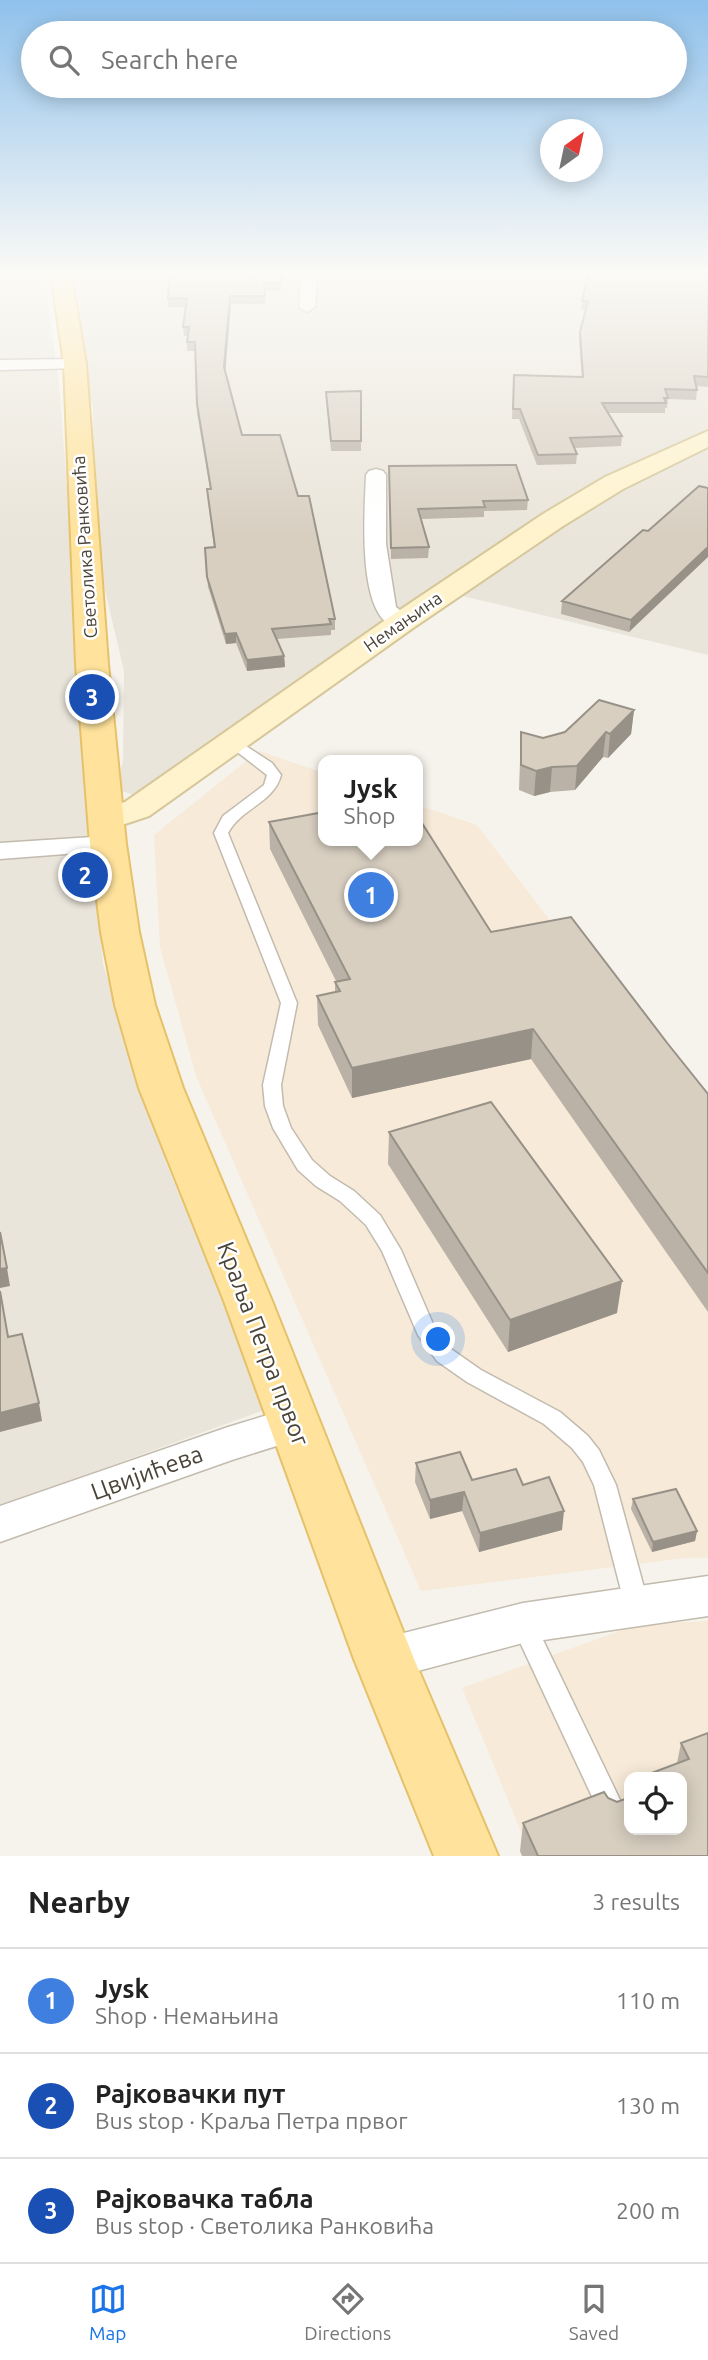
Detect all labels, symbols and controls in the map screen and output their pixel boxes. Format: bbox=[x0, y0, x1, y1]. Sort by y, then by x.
search box bbox=[21, 21, 687, 98]
icon: search bbox=[45, 41, 83, 79]
text: Search here bbox=[101, 45, 238, 74]
north arrow bbox=[540, 119, 603, 182]
street label: Светолика Ранковића bbox=[68, 455, 100, 639]
street label: Немањина bbox=[360, 587, 445, 655]
pin: 3 bbox=[69, 671, 115, 723]
popup bbox=[318, 755, 423, 846]
text: Jysk bbox=[343, 774, 398, 803]
text: Shop bbox=[343, 803, 396, 828]
pin: 2 bbox=[62, 849, 108, 901]
pin: 1 bbox=[348, 869, 394, 921]
street label: Краља Петра првог bbox=[212, 1238, 315, 1450]
your location bbox=[421, 1322, 455, 1356]
street label: Цвијићева bbox=[87, 1440, 206, 1505]
map controls bbox=[624, 1772, 687, 1835]
button: locate bbox=[624, 1772, 687, 1835]
text: Nearby bbox=[28, 1885, 130, 1919]
text: 3 results bbox=[592, 1889, 680, 1914]
text: Jysk bbox=[95, 1974, 149, 2003]
text: 1 bbox=[45, 1988, 57, 2013]
text: 110 m bbox=[616, 1988, 680, 2013]
text: Shop · Немањина bbox=[95, 2003, 279, 2028]
text: Рајковачки пут bbox=[95, 2079, 285, 2108]
text: 2 bbox=[45, 2093, 57, 2118]
text: 130 m bbox=[616, 2093, 680, 2118]
text: Bus stop · Краља Петра првог bbox=[95, 2108, 407, 2133]
text: Рајковачка табла bbox=[95, 2184, 314, 2213]
text: 3 bbox=[45, 2198, 57, 2223]
text: 200 m bbox=[616, 2198, 680, 2223]
text: Bus stop · Светолика Ранковића bbox=[95, 2213, 434, 2238]
tab: Map bbox=[89, 2280, 127, 2344]
tab: Directions bbox=[304, 2280, 391, 2344]
tab: Saved bbox=[569, 2280, 619, 2344]

